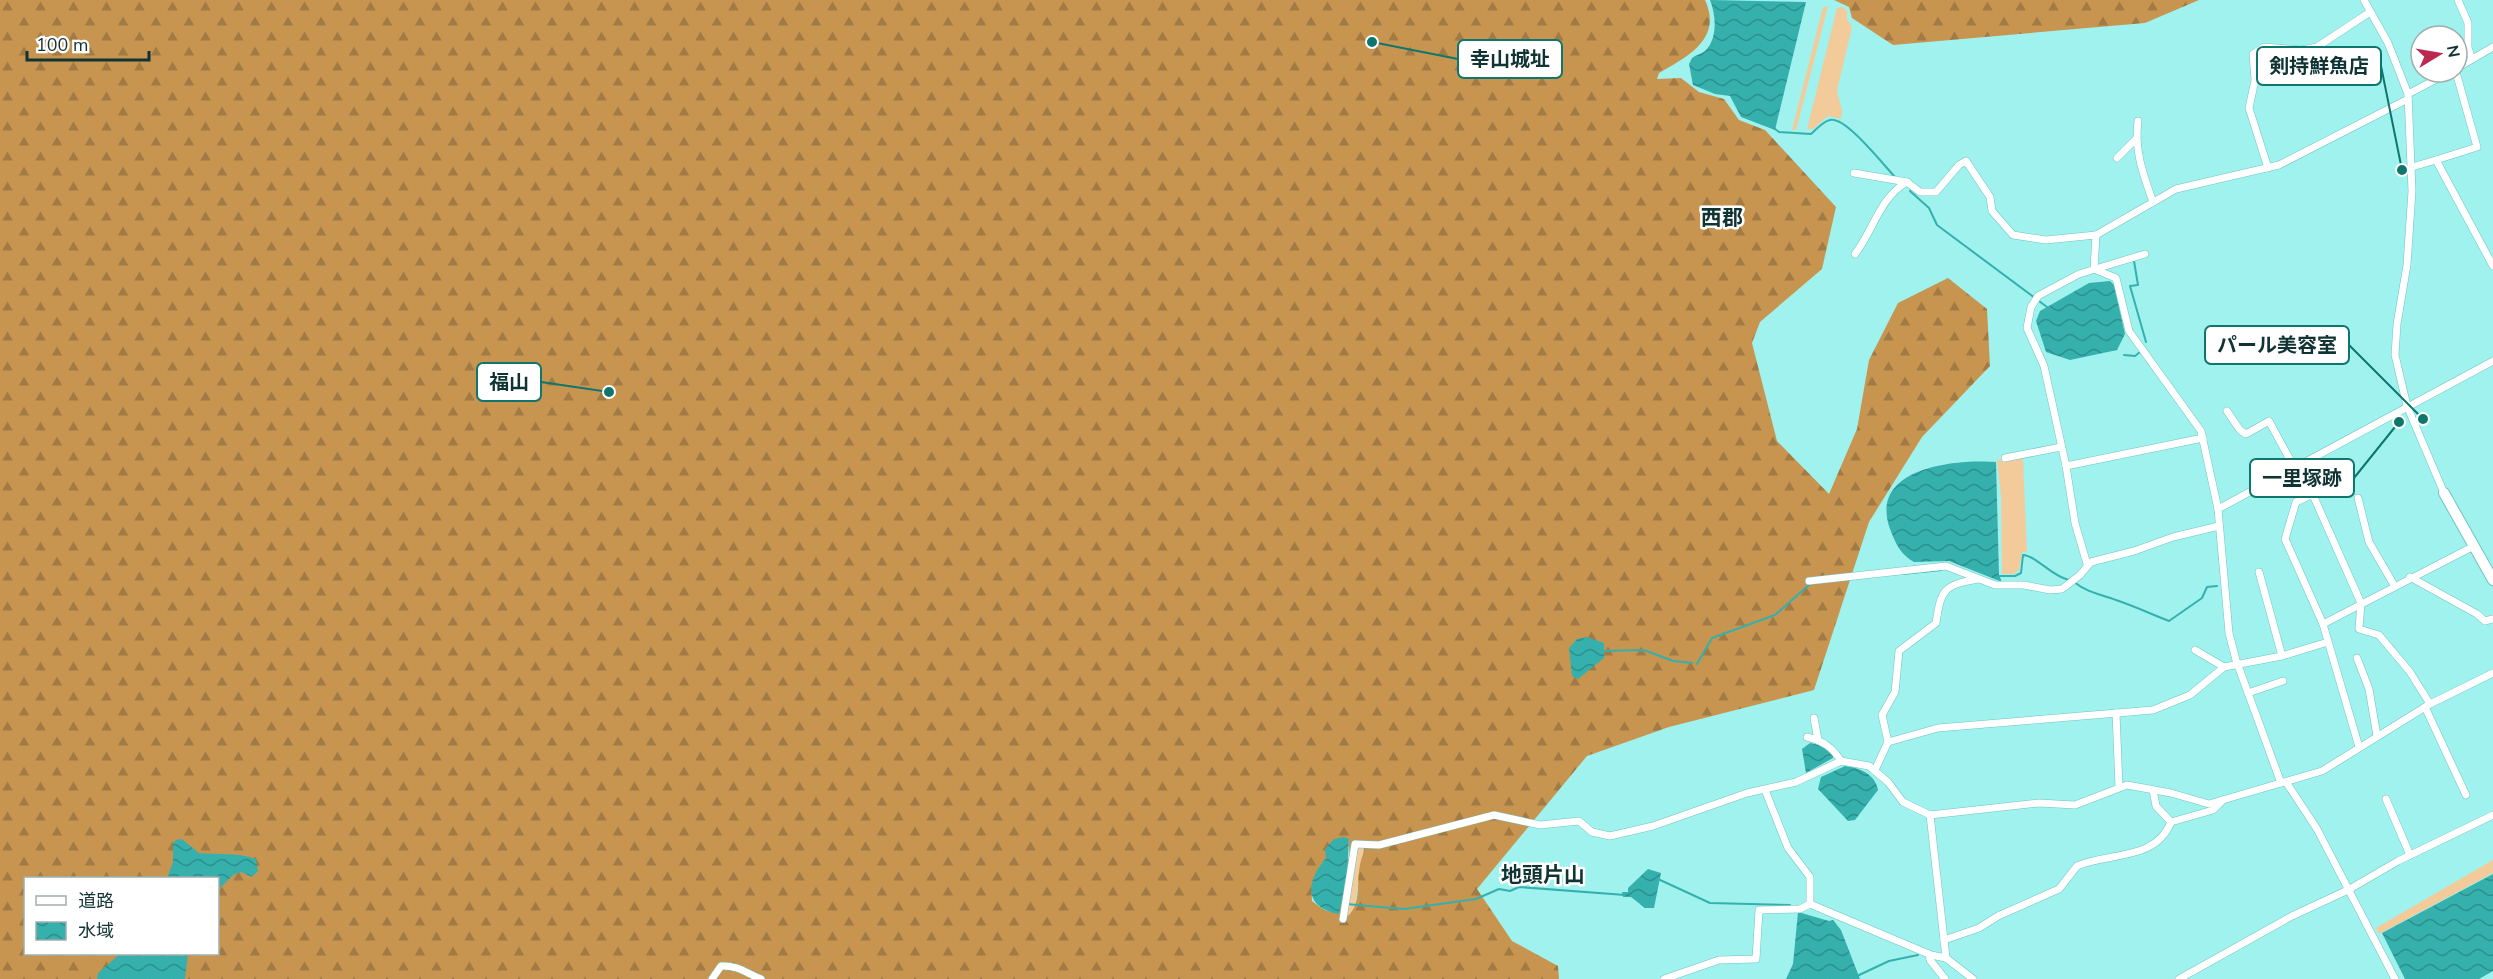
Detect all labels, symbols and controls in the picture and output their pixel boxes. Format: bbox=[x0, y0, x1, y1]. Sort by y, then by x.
scale bar bbox=[27, 24, 148, 62]
north arrow bbox=[2409, 24, 2469, 84]
text: 100 m bbox=[36, 33, 88, 57]
callout: 幸山城址 bbox=[1458, 40, 1562, 78]
text: N bbox=[2441, 43, 2465, 59]
text: 幸山城址 bbox=[1470, 46, 1550, 73]
callout: 剣持鮮魚店 bbox=[2257, 47, 2381, 85]
text: 剣持鮮魚店 bbox=[2269, 53, 2369, 80]
district label: 西郡 bbox=[1701, 204, 1743, 232]
callout: パール美容室 bbox=[2205, 326, 2349, 364]
text: パール美容室 bbox=[2217, 332, 2337, 359]
callout: 福山 bbox=[477, 363, 541, 401]
text: 福山 bbox=[489, 369, 529, 396]
callout: 一里塚跡 bbox=[2250, 459, 2354, 497]
text: 一里塚跡 bbox=[2262, 465, 2342, 492]
district label: 地頭片山 bbox=[1501, 861, 1585, 889]
legend bbox=[24, 877, 219, 955]
text: 道路 bbox=[78, 889, 114, 913]
text: 水域 bbox=[78, 919, 114, 943]

